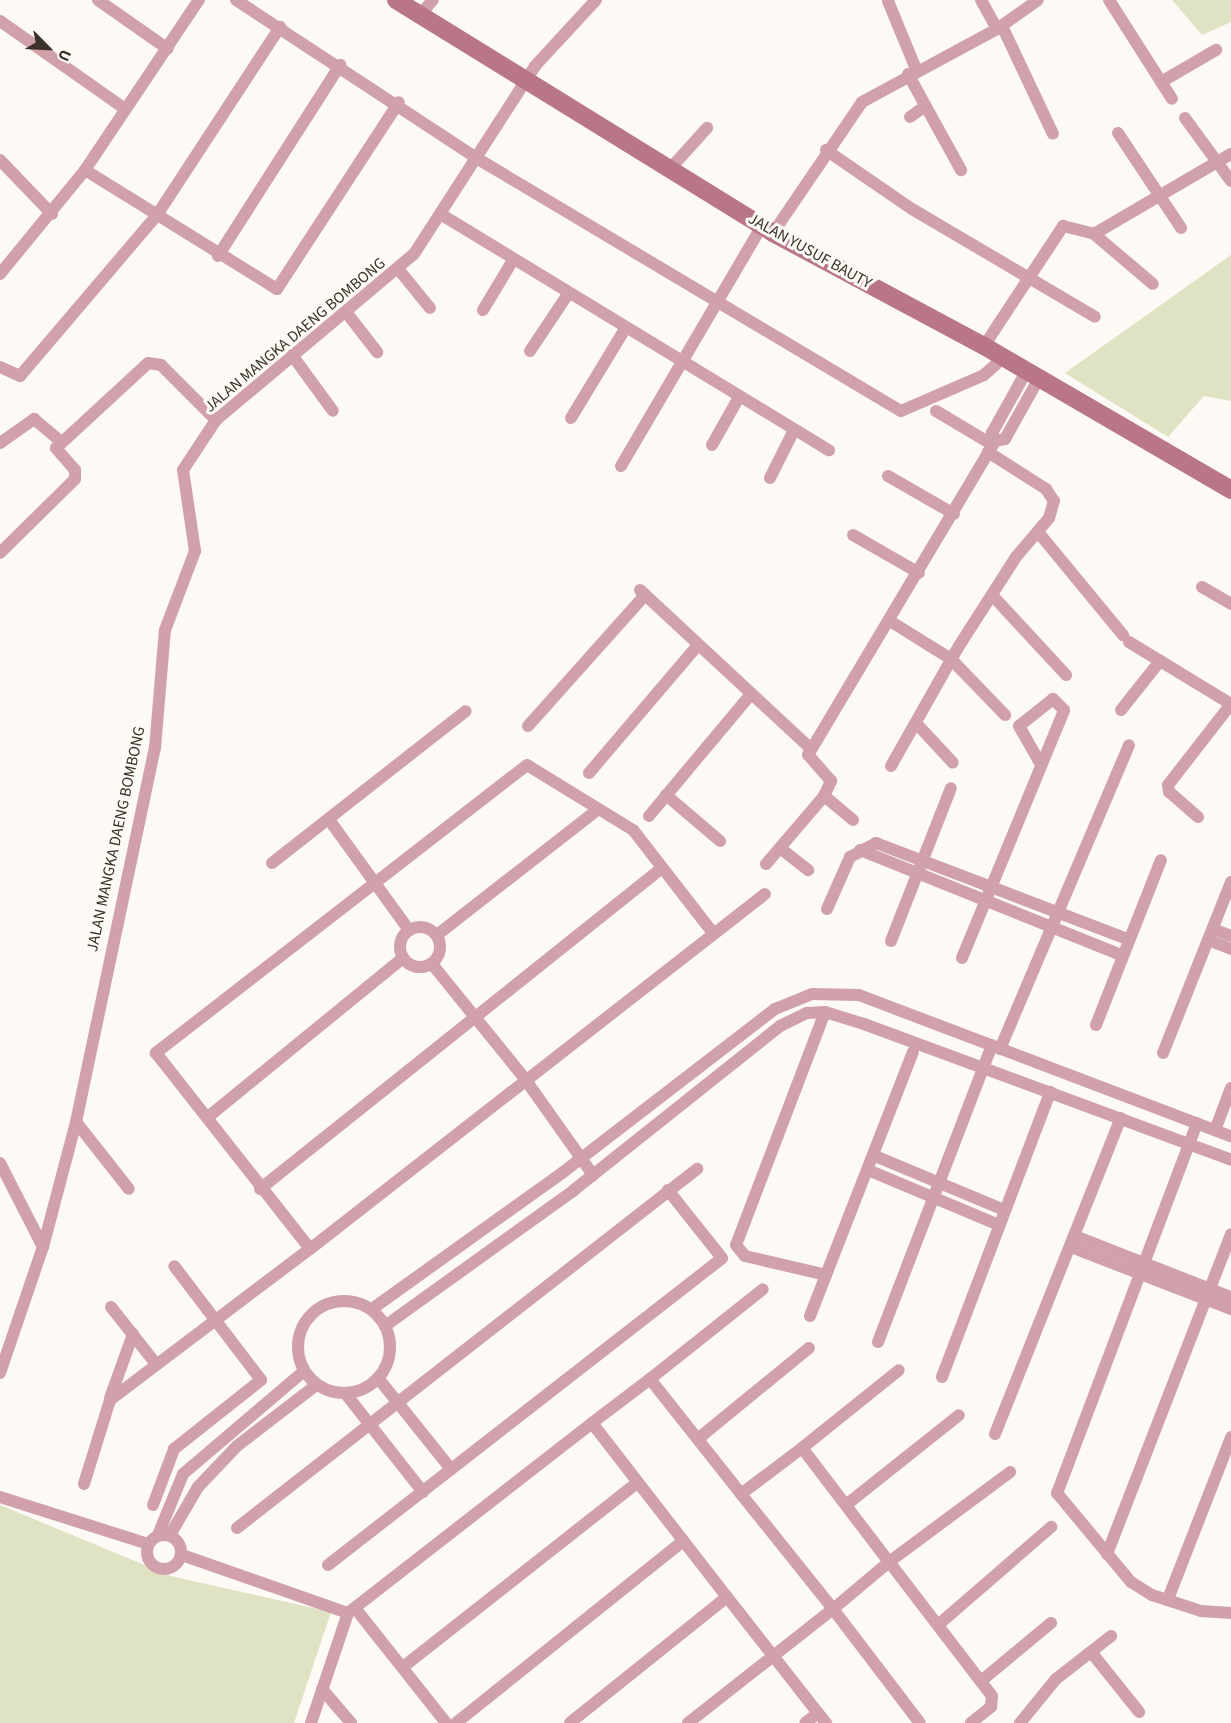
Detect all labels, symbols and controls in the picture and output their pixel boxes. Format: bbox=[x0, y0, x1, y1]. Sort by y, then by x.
north arrow bbox=[18, 18, 78, 78]
text: U bbox=[52, 46, 77, 65]
street label: JALAN YUSUF BAUTY bbox=[745, 209, 875, 293]
street label: JALAN MANGKA DAENG BOMBONG bbox=[201, 254, 389, 416]
street label: JALAN MANGKA DAENG BOMBONG bbox=[83, 724, 149, 954]

